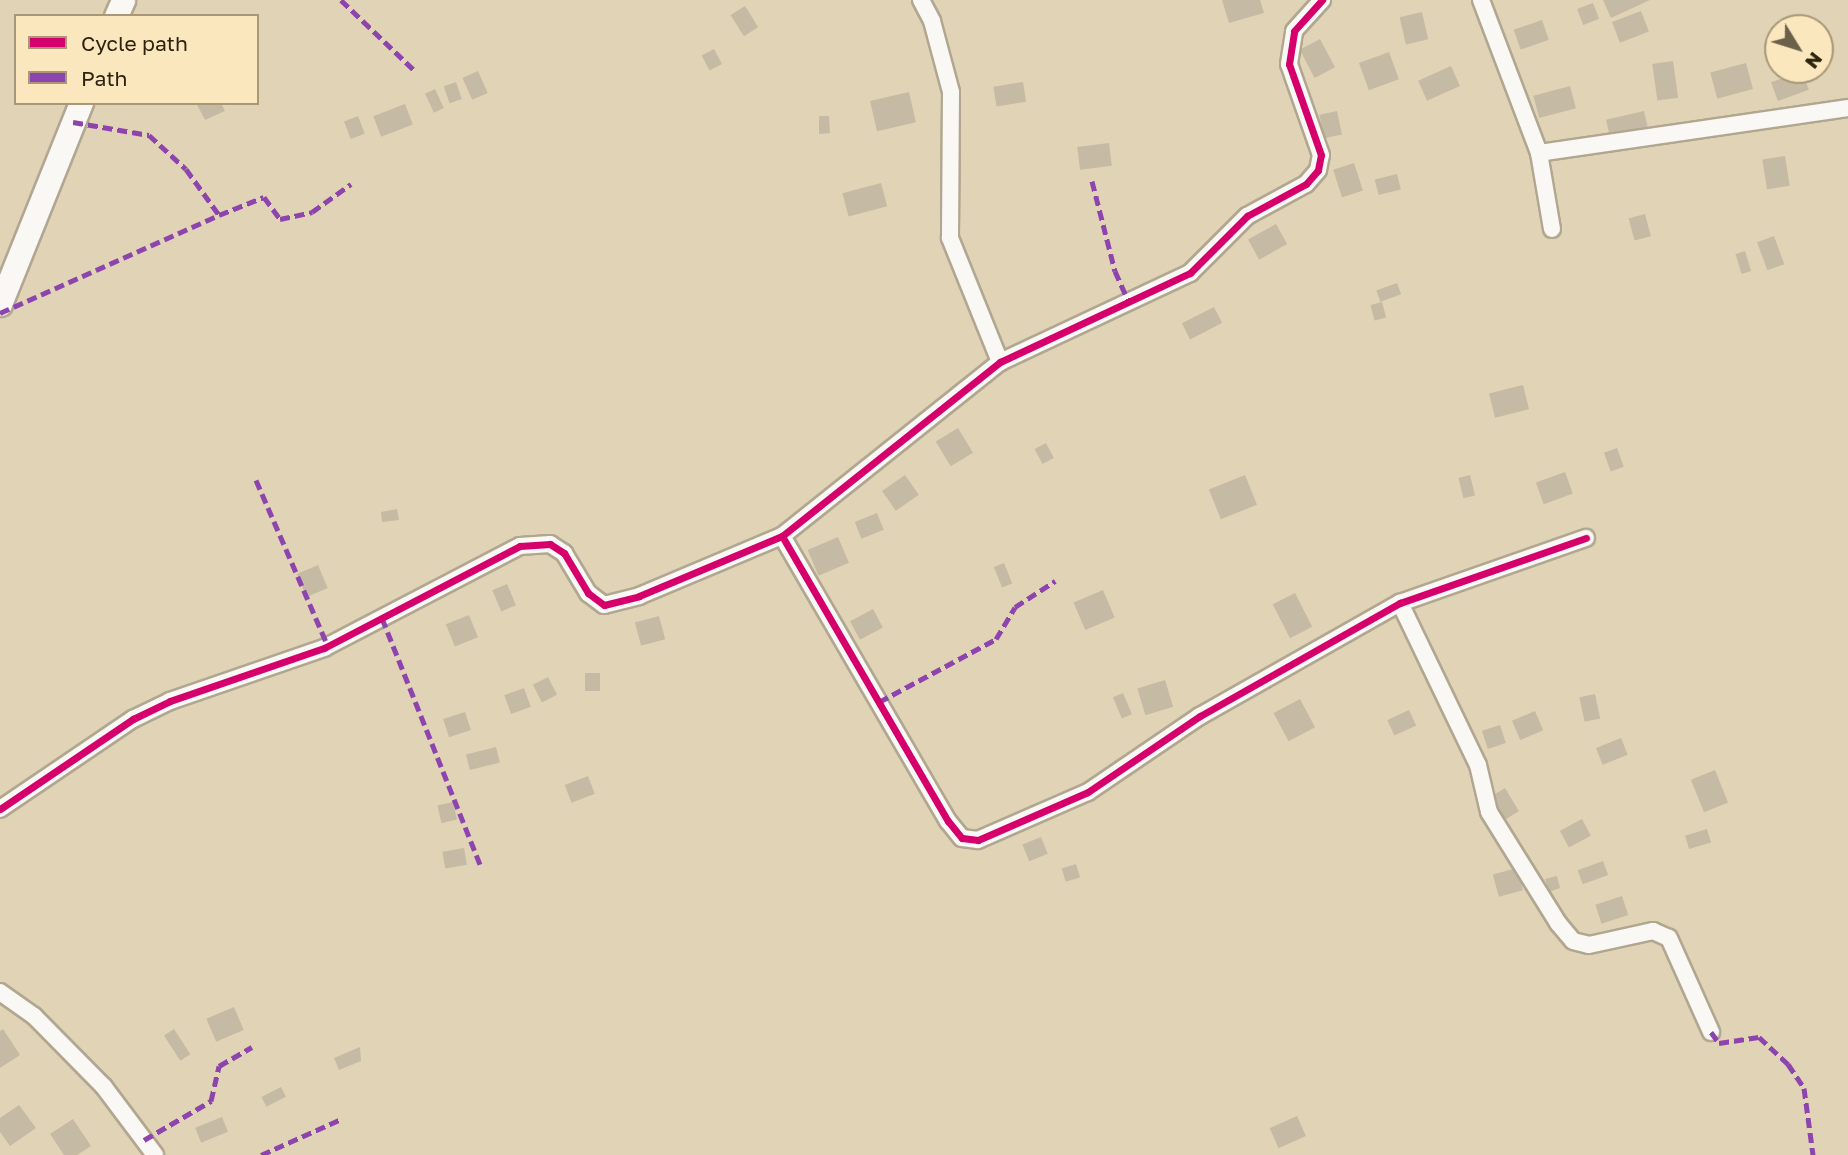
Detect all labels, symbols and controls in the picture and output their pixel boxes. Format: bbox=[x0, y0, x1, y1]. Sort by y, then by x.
legend bbox=[14, 14, 259, 105]
north arrow bbox=[1764, 14, 1834, 84]
text: Cycle path bbox=[81, 30, 188, 56]
text: N bbox=[1801, 48, 1828, 74]
text: Path bbox=[81, 65, 128, 91]

